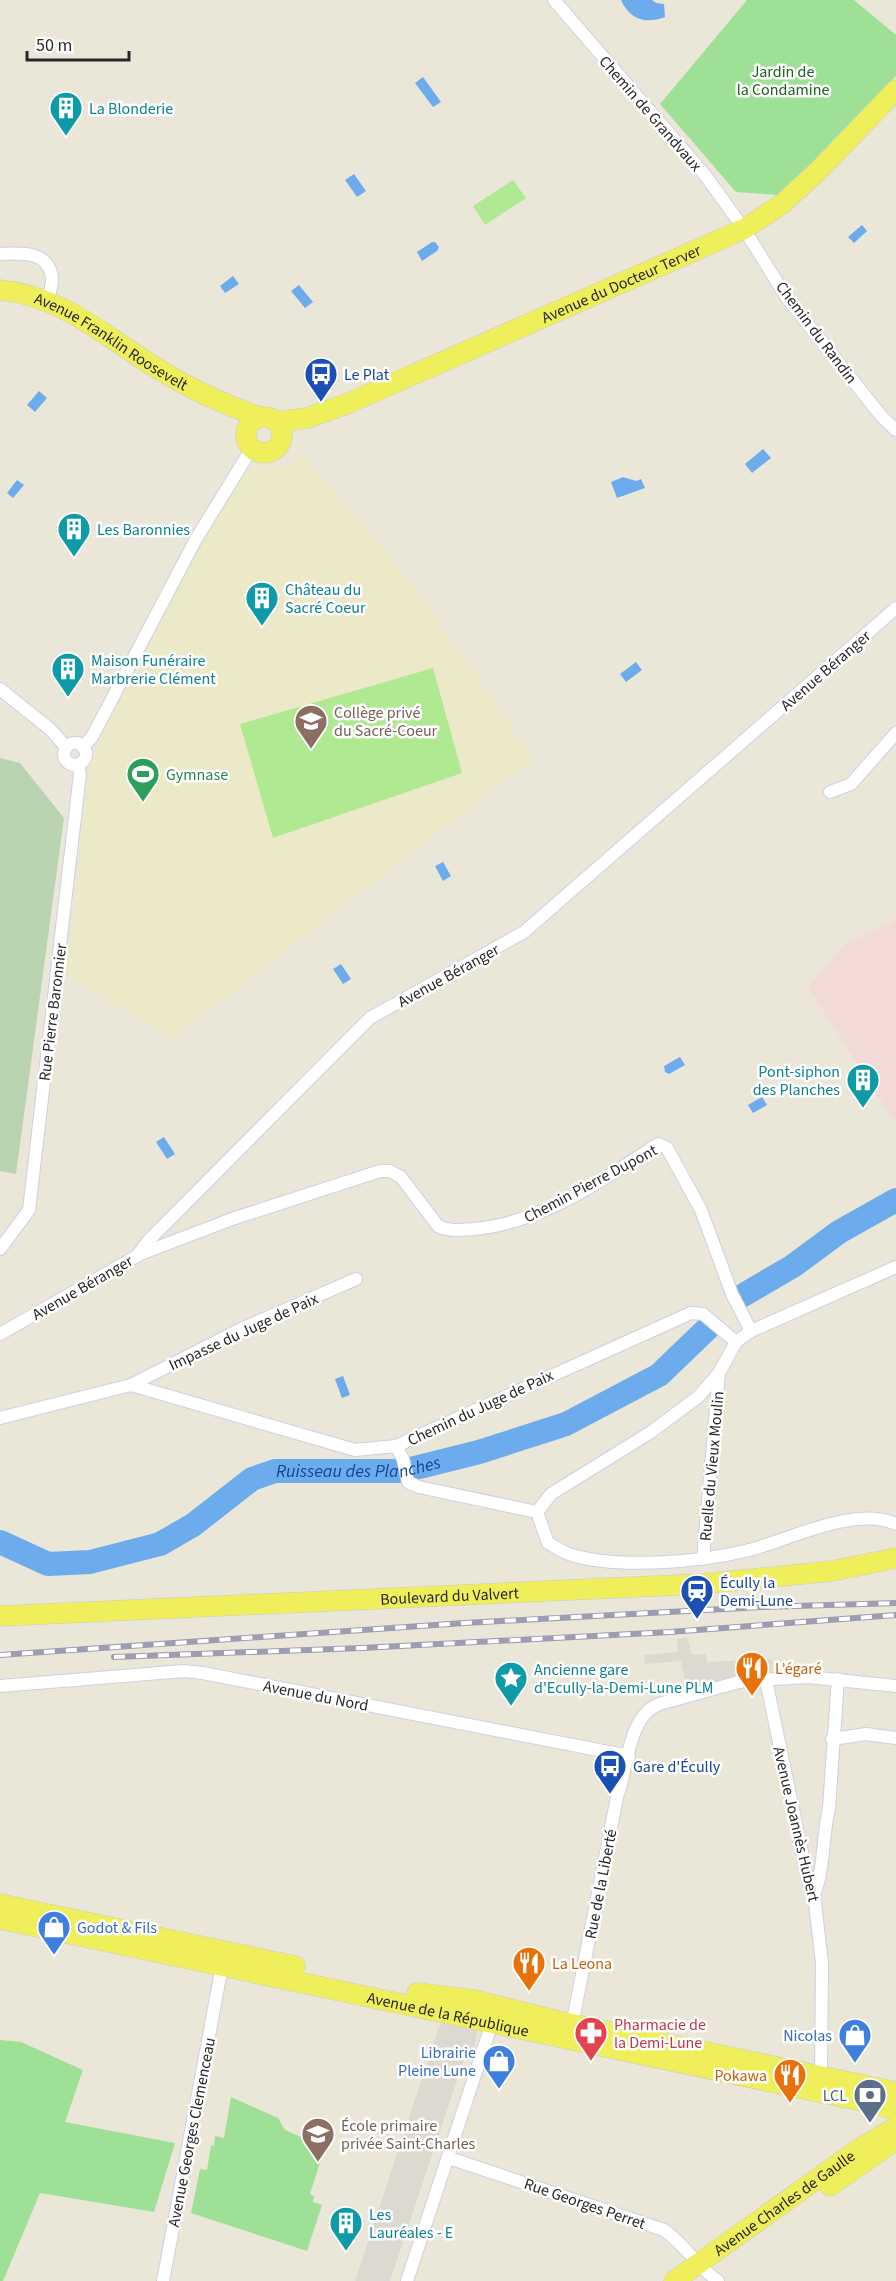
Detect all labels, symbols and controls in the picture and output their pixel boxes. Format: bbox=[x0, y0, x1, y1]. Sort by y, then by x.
scale bar bbox=[27, 24, 129, 62]
text: 50 m bbox=[36, 33, 72, 58]
street label: Chemin de Grandvaux bbox=[594, 51, 707, 176]
park label: Jardin de la Condamine bbox=[737, 61, 829, 101]
building icon: La Blonderie bbox=[48, 90, 84, 137]
place label: La Blonderie bbox=[89, 98, 173, 120]
street label: Avenue du Docteur Terver bbox=[538, 239, 705, 329]
street label: Chemin du Randin bbox=[770, 277, 862, 388]
street label: Avenue Franklin Roosevelt bbox=[31, 288, 192, 396]
bus stop icon: Le Plat bbox=[303, 356, 339, 403]
place label: Le Plat bbox=[344, 364, 390, 386]
building icon: Les Baronnies bbox=[56, 511, 92, 558]
place label: Les Baronnies bbox=[97, 519, 190, 541]
place label: Château du Sacré Coeur bbox=[285, 579, 366, 619]
building icon: Château du Sacré Coeur bbox=[244, 580, 280, 627]
street label: Avenue Béranger bbox=[776, 625, 876, 716]
place label: Maison Funéraire Marbrerie Clément bbox=[91, 650, 216, 690]
building icon: Maison Funéraire Marbrerie Clément bbox=[50, 651, 86, 698]
place label: Collège privé du Sacré-Coeur bbox=[334, 702, 438, 742]
school or university icon: Collège privé du Sacré-Coeur bbox=[293, 703, 329, 750]
sports icon: Gymnase bbox=[125, 756, 161, 803]
place label: Gymnase bbox=[166, 764, 228, 786]
street label: Avenue Béranger bbox=[394, 939, 504, 1013]
street label: Rue Pierre Baronnier bbox=[34, 942, 72, 1082]
place label: Pont-siphon des Planches bbox=[753, 1061, 840, 1101]
building icon: Pont-siphon des Planches bbox=[845, 1062, 881, 1109]
street label: Chemin Pierre Dupont bbox=[520, 1139, 662, 1228]
street label: Avenue Béranger bbox=[28, 1250, 137, 1326]
street label: Impasse du Juge de Paix bbox=[165, 1288, 322, 1376]
street label: Chemin du Juge de Paix bbox=[404, 1364, 557, 1451]
street label: Ruelle du Vieux Moulin bbox=[694, 1390, 730, 1542]
water label: Ruisseau des Planches bbox=[276, 1450, 443, 1485]
place label: Écully la Demi-Lune bbox=[720, 1572, 793, 1612]
station icon: Écully la Demi-Lune bbox=[679, 1573, 715, 1620]
street label: Boulevard du Valvert bbox=[380, 1582, 520, 1611]
restaurant icon: L’égaré bbox=[734, 1650, 770, 1697]
place label: L’égaré bbox=[775, 1658, 822, 1680]
place label: Ancienne gare d'Ecully-la-Demi-Lune PLM bbox=[534, 1659, 714, 1699]
place icon: Ancienne gare d'Ecully-la-Demi-Lune PLM bbox=[493, 1660, 529, 1707]
street label: Avenue du Nord bbox=[261, 1675, 370, 1717]
street label: Avenue Joannès Hubert bbox=[767, 1744, 825, 1905]
bus stop icon: Gare d'Écully bbox=[592, 1748, 628, 1795]
place label: Gare d'Écully bbox=[633, 1756, 721, 1778]
street label: Rue de la Liberté bbox=[580, 1827, 622, 1941]
shop icon: Godot & Fils bbox=[36, 1909, 72, 1956]
place label: Godot & Fils bbox=[77, 1917, 157, 1939]
restaurant icon: La Leona bbox=[511, 1945, 547, 1992]
place label: La Leona bbox=[552, 1953, 612, 1975]
street label: Avenue de la République bbox=[365, 1987, 531, 2042]
place label: Pharmacie de la Demi-Lune bbox=[614, 2014, 706, 2054]
pharmacy icon: Pharmacie de la Demi-Lune bbox=[573, 2015, 609, 2062]
shop icon: Nicolas bbox=[837, 2017, 873, 2064]
place label: Nicolas bbox=[783, 2025, 832, 2047]
street label: Avenue Georges Clemenceau bbox=[163, 2036, 221, 2229]
place label: Librairie Pleine Lune bbox=[398, 2042, 476, 2082]
shop icon: Librairie Pleine Lune bbox=[481, 2043, 517, 2090]
restaurant icon: Pokawa bbox=[772, 2057, 808, 2104]
place label: Pokawa bbox=[714, 2065, 767, 2087]
bank icon: LCL bbox=[852, 2077, 888, 2124]
place label: LCL bbox=[823, 2085, 847, 2107]
place label: École primaire privée Saint-Charles bbox=[341, 2115, 476, 2155]
school or university icon: École primaire privée Saint-Charles bbox=[300, 2116, 336, 2163]
street label: Avenue Charles de Gaulle bbox=[709, 2145, 860, 2261]
street label: Rue Georges Perret bbox=[521, 2173, 649, 2235]
place label: Les Lauréales - E bbox=[369, 2204, 453, 2244]
building icon: Les Lauréales - E bbox=[328, 2205, 364, 2252]

